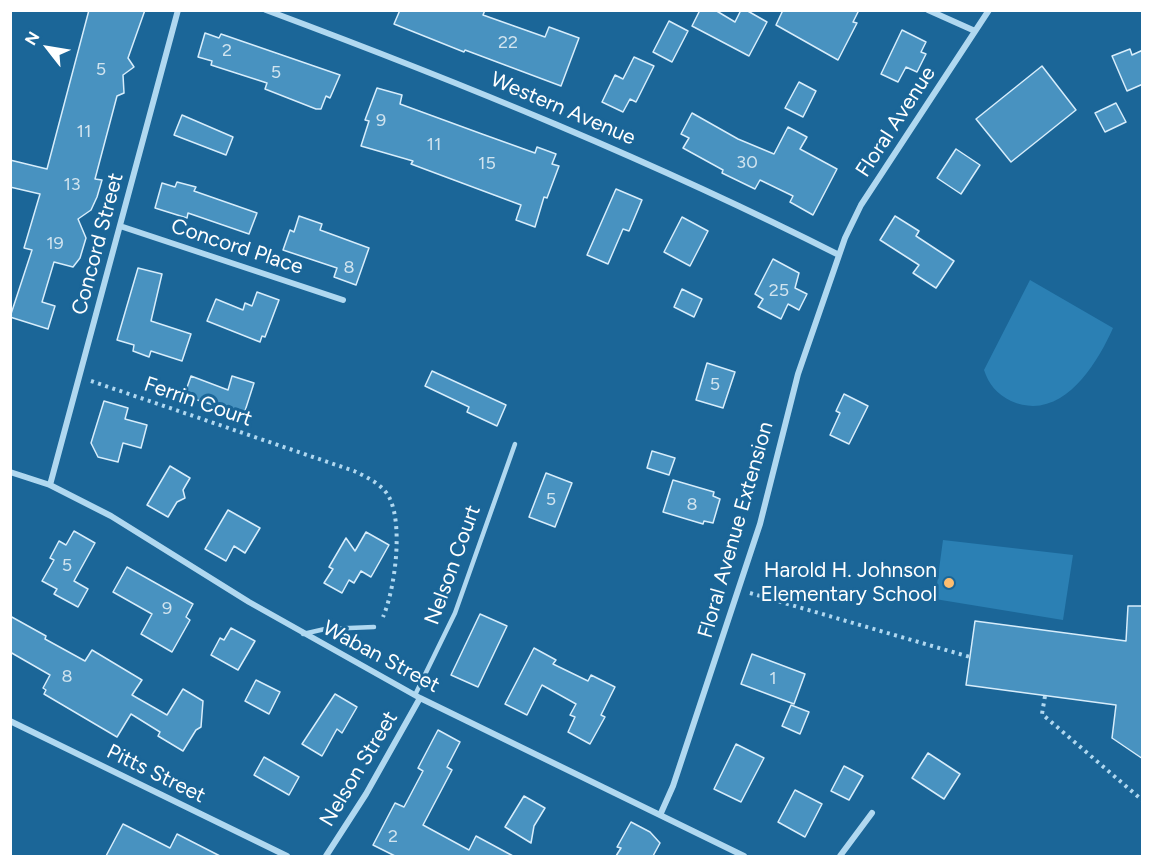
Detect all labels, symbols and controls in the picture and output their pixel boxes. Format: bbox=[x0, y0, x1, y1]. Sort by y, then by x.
north arrow bbox=[18, 18, 78, 78]
text: N bbox=[21, 28, 43, 49]
house number: 22 bbox=[498, 32, 518, 54]
house number: 2 bbox=[222, 40, 232, 62]
house number: 5 bbox=[96, 59, 106, 81]
house number: 5 bbox=[271, 62, 281, 84]
street label: Floral Avenue bbox=[851, 62, 941, 182]
street label: Western Avenue bbox=[487, 67, 639, 151]
house number: 9 bbox=[376, 110, 386, 132]
house number: 11 bbox=[77, 121, 91, 143]
house number: 11 bbox=[427, 134, 441, 156]
house number: 30 bbox=[736, 152, 758, 174]
house number: 15 bbox=[478, 153, 496, 175]
street label: Concord Street bbox=[67, 170, 129, 318]
house number: 13 bbox=[63, 174, 81, 196]
street label: Concord Place bbox=[168, 214, 306, 280]
house number: 19 bbox=[46, 233, 64, 255]
house number: 8 bbox=[343, 257, 355, 279]
house number: 25 bbox=[769, 280, 789, 302]
street label: Ferrin Court bbox=[141, 372, 255, 432]
house number: 5 bbox=[710, 374, 720, 396]
street label: Floral Avenue Extension bbox=[693, 419, 779, 641]
house number: 5 bbox=[546, 489, 556, 511]
house number: 8 bbox=[686, 494, 698, 516]
street label: Nelson Court bbox=[420, 502, 486, 628]
house number: 5 bbox=[62, 555, 72, 577]
place label: Harold H. Johnson Elementary School bbox=[761, 558, 937, 608]
marker: Harold H. Johnson Elementary School bbox=[942, 576, 956, 590]
house number: 9 bbox=[162, 598, 172, 620]
street label: Waban Street bbox=[318, 616, 444, 698]
house number: 8 bbox=[61, 666, 73, 688]
house number: 1 bbox=[769, 668, 777, 690]
street label: Nelson Street bbox=[315, 707, 403, 831]
street label: Pitts Street bbox=[103, 739, 209, 809]
house number: 2 bbox=[388, 826, 398, 848]

